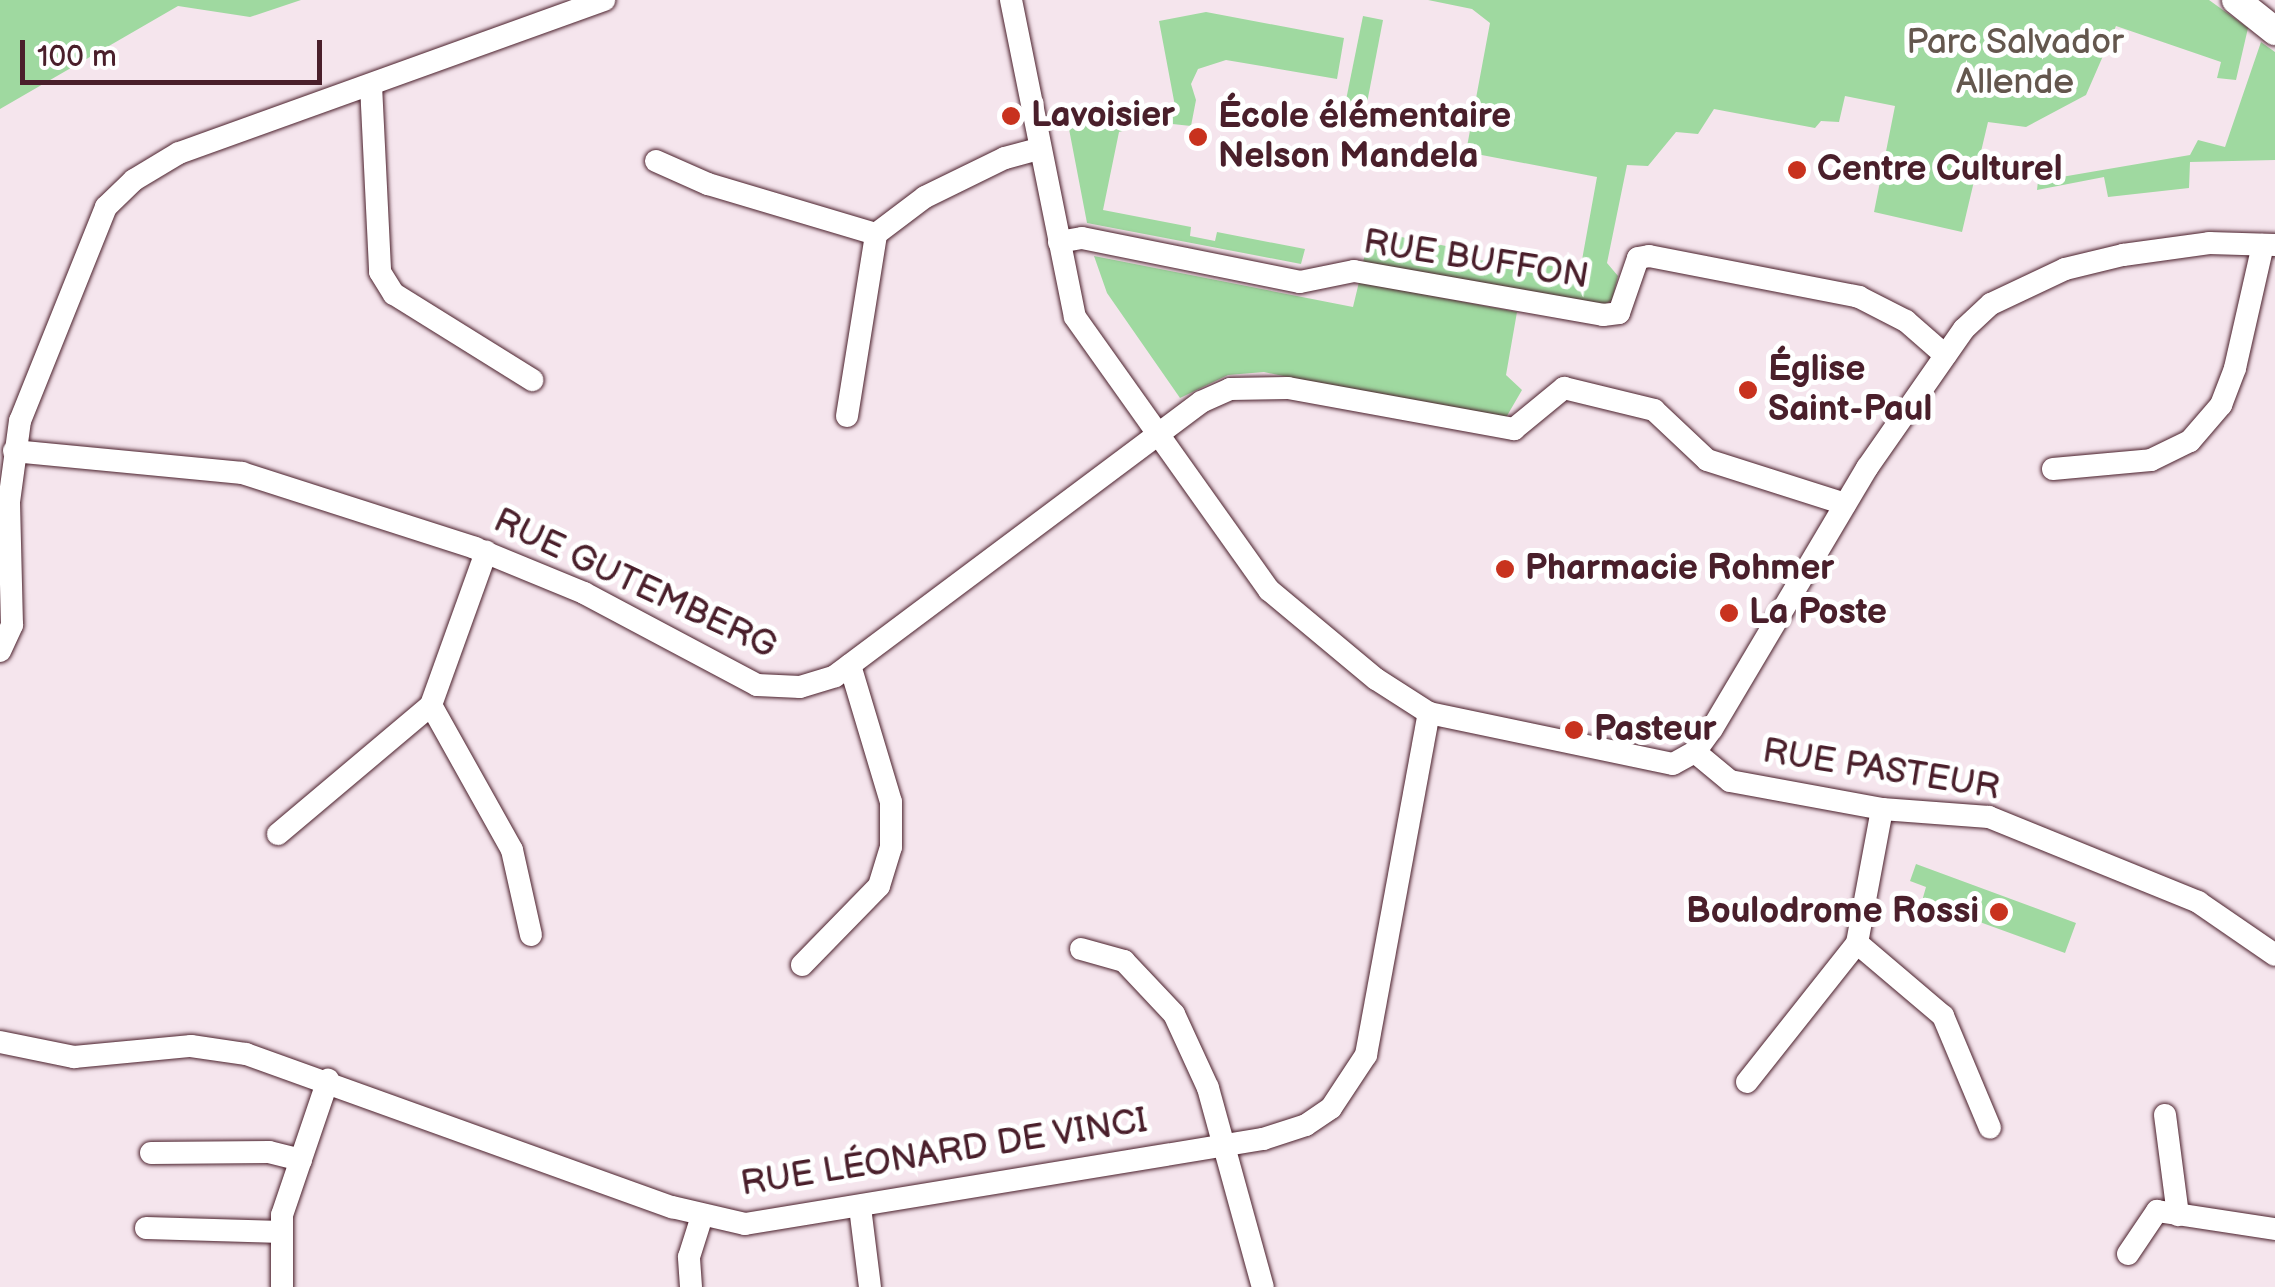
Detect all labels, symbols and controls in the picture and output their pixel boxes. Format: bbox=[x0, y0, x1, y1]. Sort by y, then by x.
scale bar bbox=[25, 20, 328, 82]
park label: Parc Salvador Allende bbox=[1906, 22, 2124, 104]
text: 100 m bbox=[37, 39, 117, 75]
place label: Lavoisier bbox=[1031, 95, 1175, 137]
place label: École élémentaire Nelson Mandela bbox=[1218, 96, 1511, 178]
marker: Lavoisier bbox=[1000, 105, 1022, 127]
marker: École élémentaire Nelson Mandela bbox=[1187, 126, 1209, 148]
place label: Centre Culturel bbox=[1817, 149, 2063, 191]
marker: Centre Culturel bbox=[1786, 159, 1808, 181]
street label: RUE BUFFON bbox=[1360, 221, 1592, 299]
place label: Église Saint-Paul bbox=[1768, 349, 1932, 431]
marker: Église Saint-Paul bbox=[1737, 379, 1759, 401]
street label: RUE GUTEMBERG bbox=[487, 500, 783, 668]
place label: Pharmacie Rohmer bbox=[1525, 548, 1834, 590]
marker: Pharmacie Rohmer bbox=[1494, 558, 1516, 580]
place label: La Poste bbox=[1749, 592, 1887, 634]
marker: La Poste bbox=[1718, 602, 1740, 624]
place label: Pasteur bbox=[1594, 709, 1717, 751]
marker: Pasteur bbox=[1563, 719, 1585, 741]
street label: RUE PASTEUR bbox=[1760, 731, 2002, 809]
place label: Boulodrome Rossi bbox=[1686, 891, 1979, 933]
marker: Boulodrome Rossi bbox=[1988, 901, 2010, 923]
street label: RUE LÉONARD DE VINCI bbox=[737, 1100, 1151, 1206]

